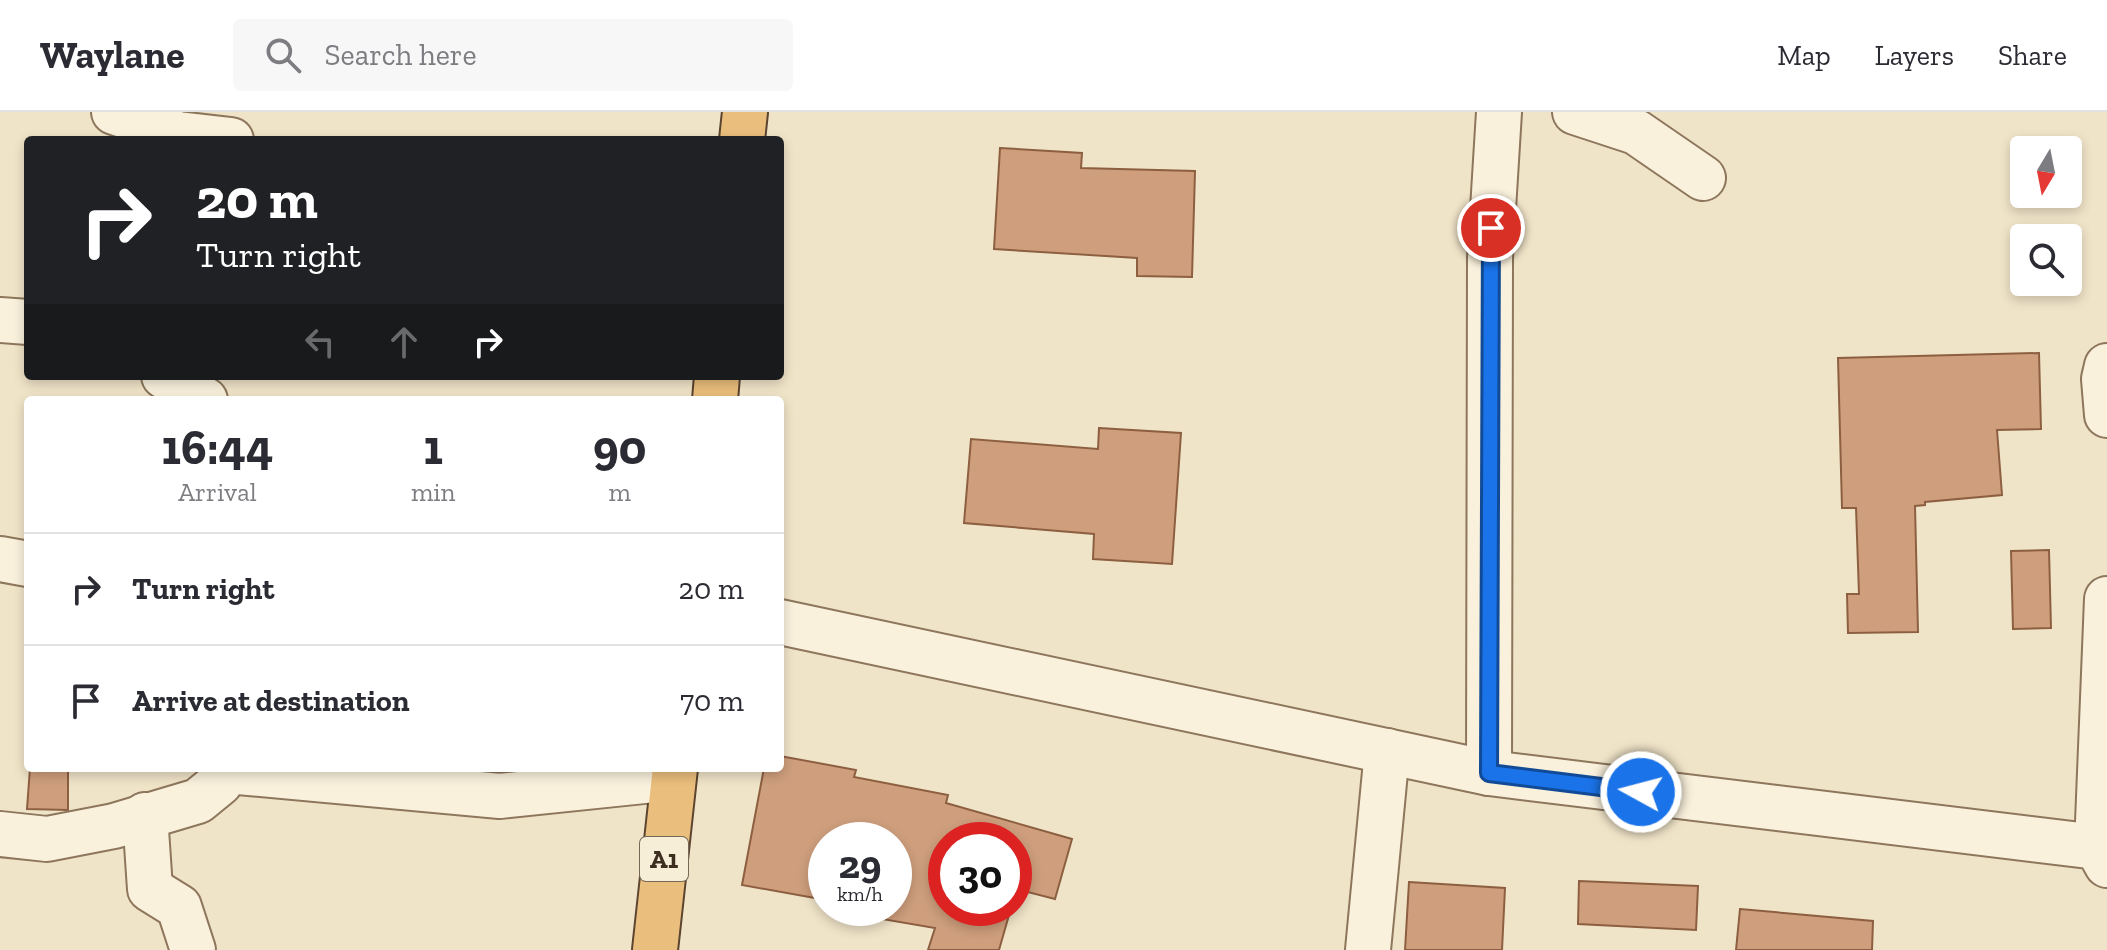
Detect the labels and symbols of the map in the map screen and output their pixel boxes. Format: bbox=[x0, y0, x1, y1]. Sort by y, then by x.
north arrow bbox=[2010, 136, 2082, 208]
pin bbox=[1457, 194, 1525, 262]
position arrow bbox=[1599, 750, 1683, 834]
speed limit sign: 30 bbox=[928, 822, 1032, 926]
road number: A1 bbox=[640, 837, 688, 881]

